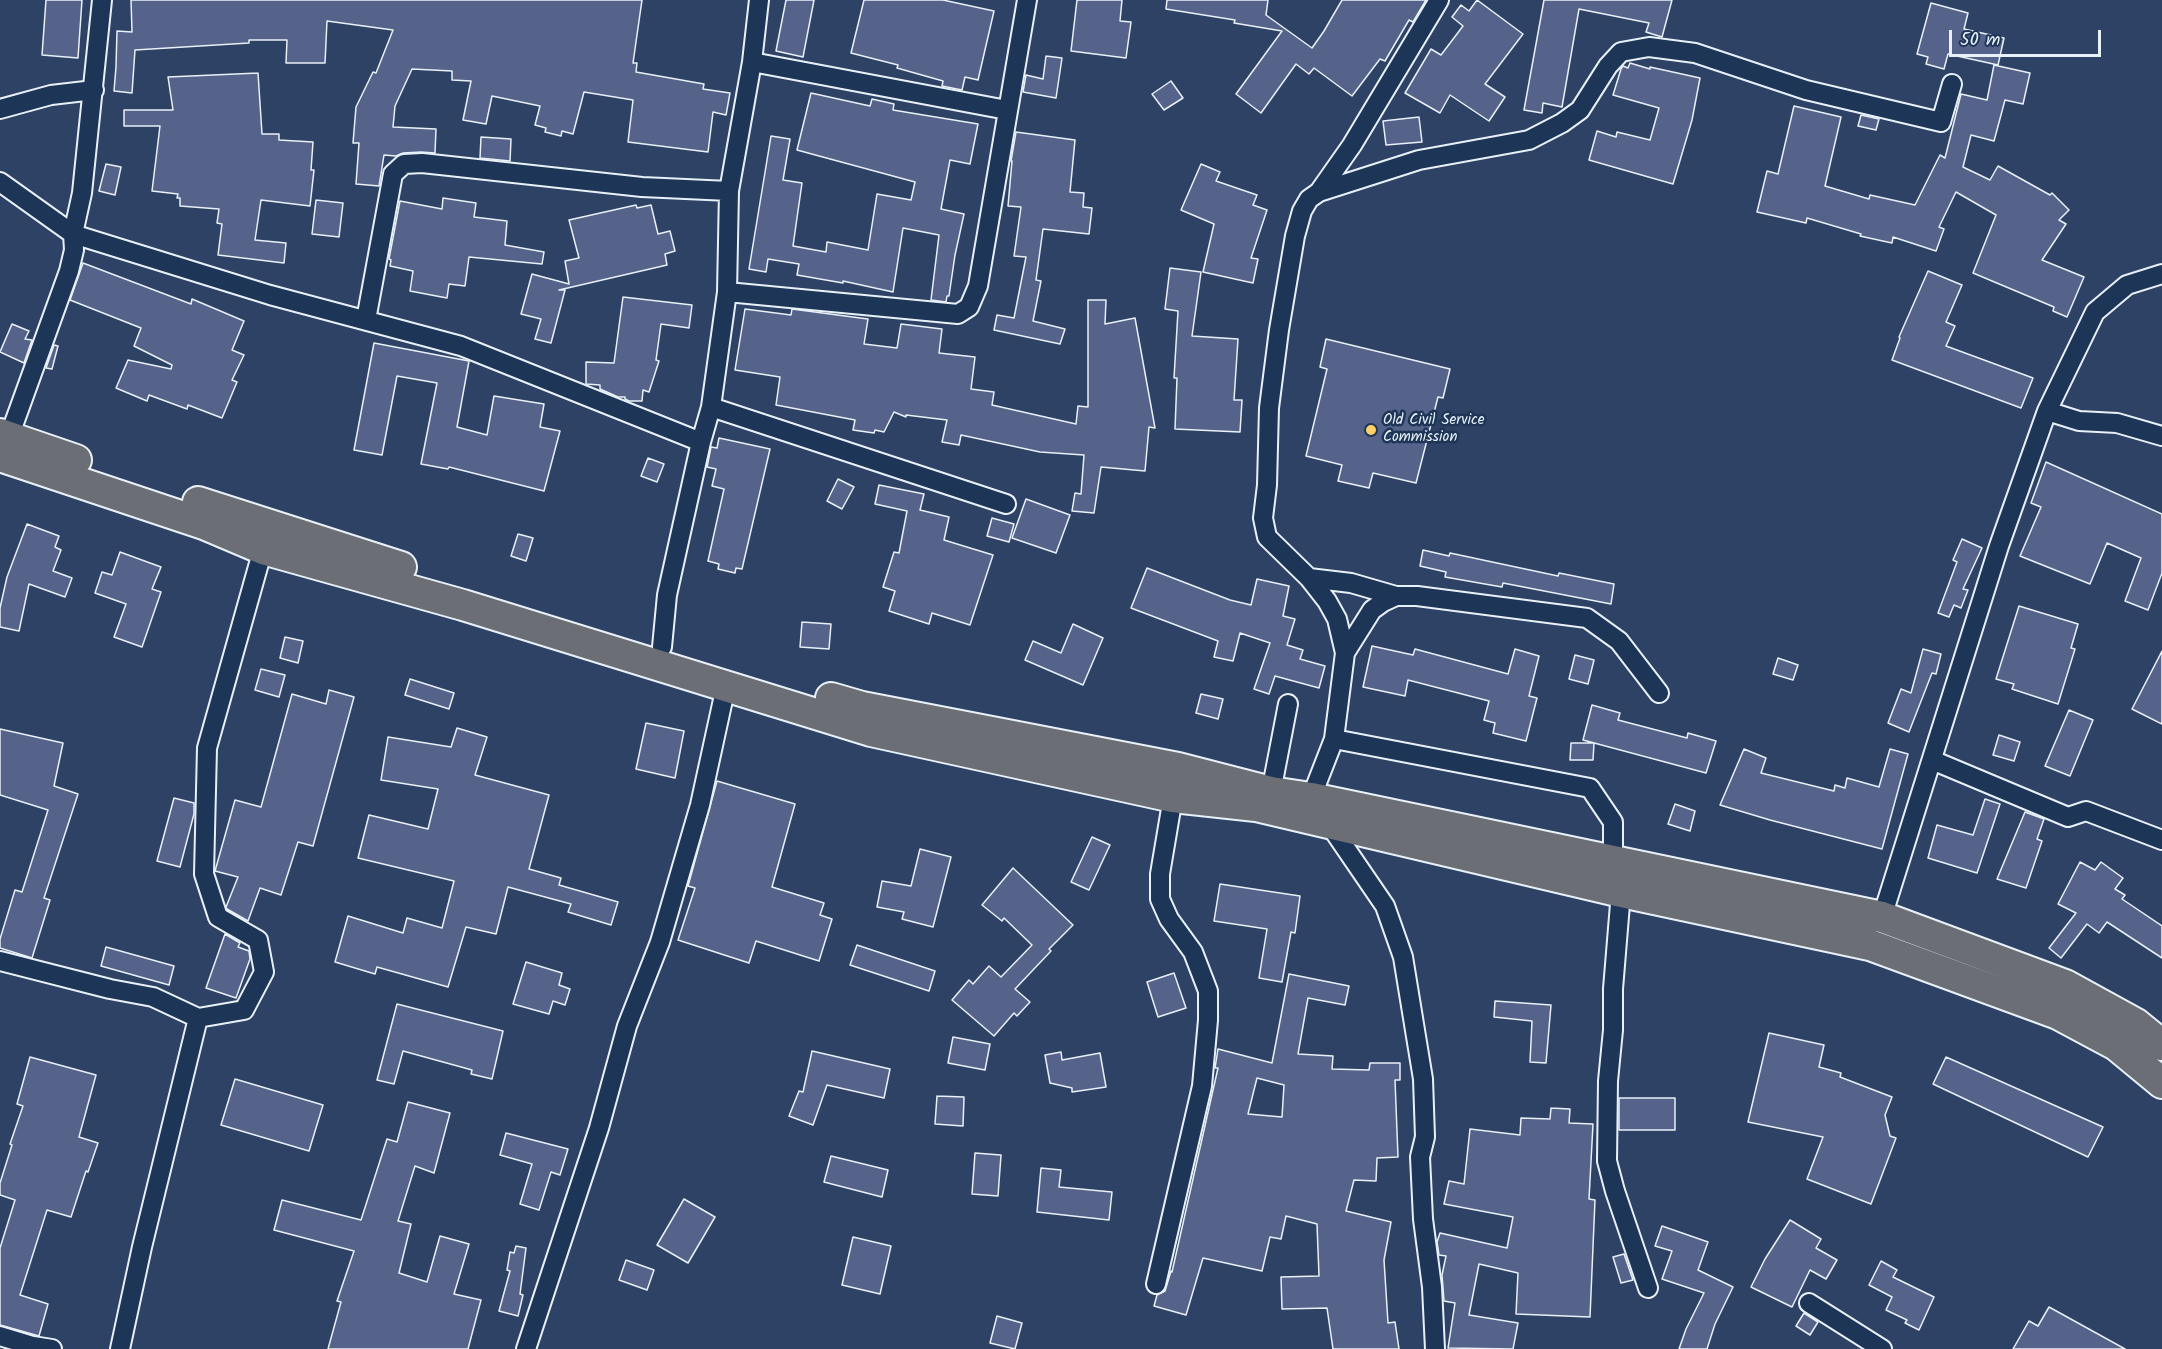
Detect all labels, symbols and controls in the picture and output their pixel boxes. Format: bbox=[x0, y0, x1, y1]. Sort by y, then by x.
scale bar bbox=[1952, 18, 2104, 56]
text: 50 m bbox=[1960, 26, 2000, 55]
place label: Old Civil Service Commission bbox=[1383, 412, 1485, 447]
marker: Old Civil Service Commission bbox=[1364, 423, 1378, 437]

